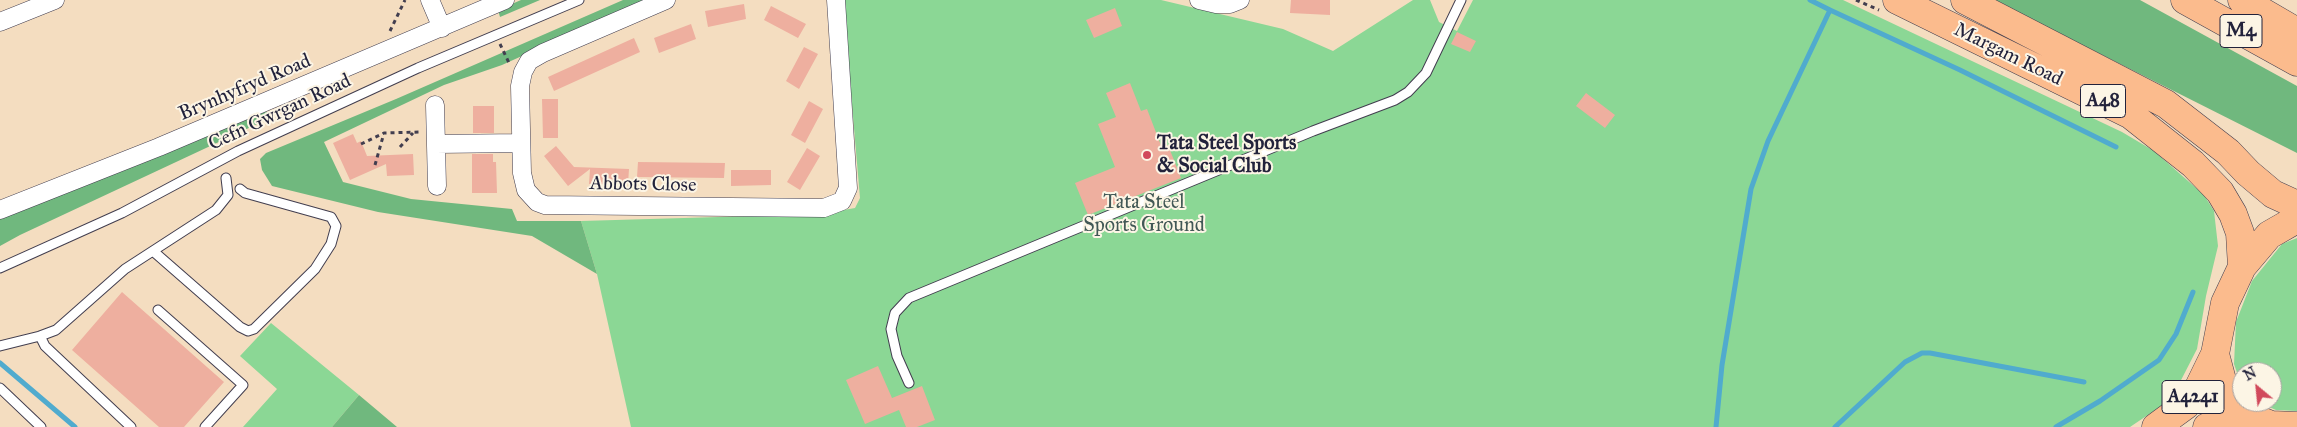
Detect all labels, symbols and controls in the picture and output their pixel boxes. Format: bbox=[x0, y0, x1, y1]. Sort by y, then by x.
road number: M4 bbox=[2220, 15, 2262, 48]
street label: Margam Road bbox=[1950, 18, 2066, 92]
street label: Brynhyfryd Road bbox=[175, 49, 315, 127]
street label: Cefn Gwrgan Road bbox=[205, 69, 355, 157]
road number: A48 bbox=[2080, 84, 2126, 118]
place label: Tata Steel Sports & Social Club bbox=[1157, 132, 1296, 179]
marker: Tata Steel Sports & Social Club bbox=[1141, 149, 1153, 161]
street label: Abbots Close bbox=[589, 172, 697, 198]
park label: Tata Steel Sports Ground bbox=[1083, 191, 1205, 238]
north arrow bbox=[2232, 362, 2282, 412]
text: N bbox=[2241, 364, 2259, 384]
road number: A4241 bbox=[2162, 381, 2224, 414]

